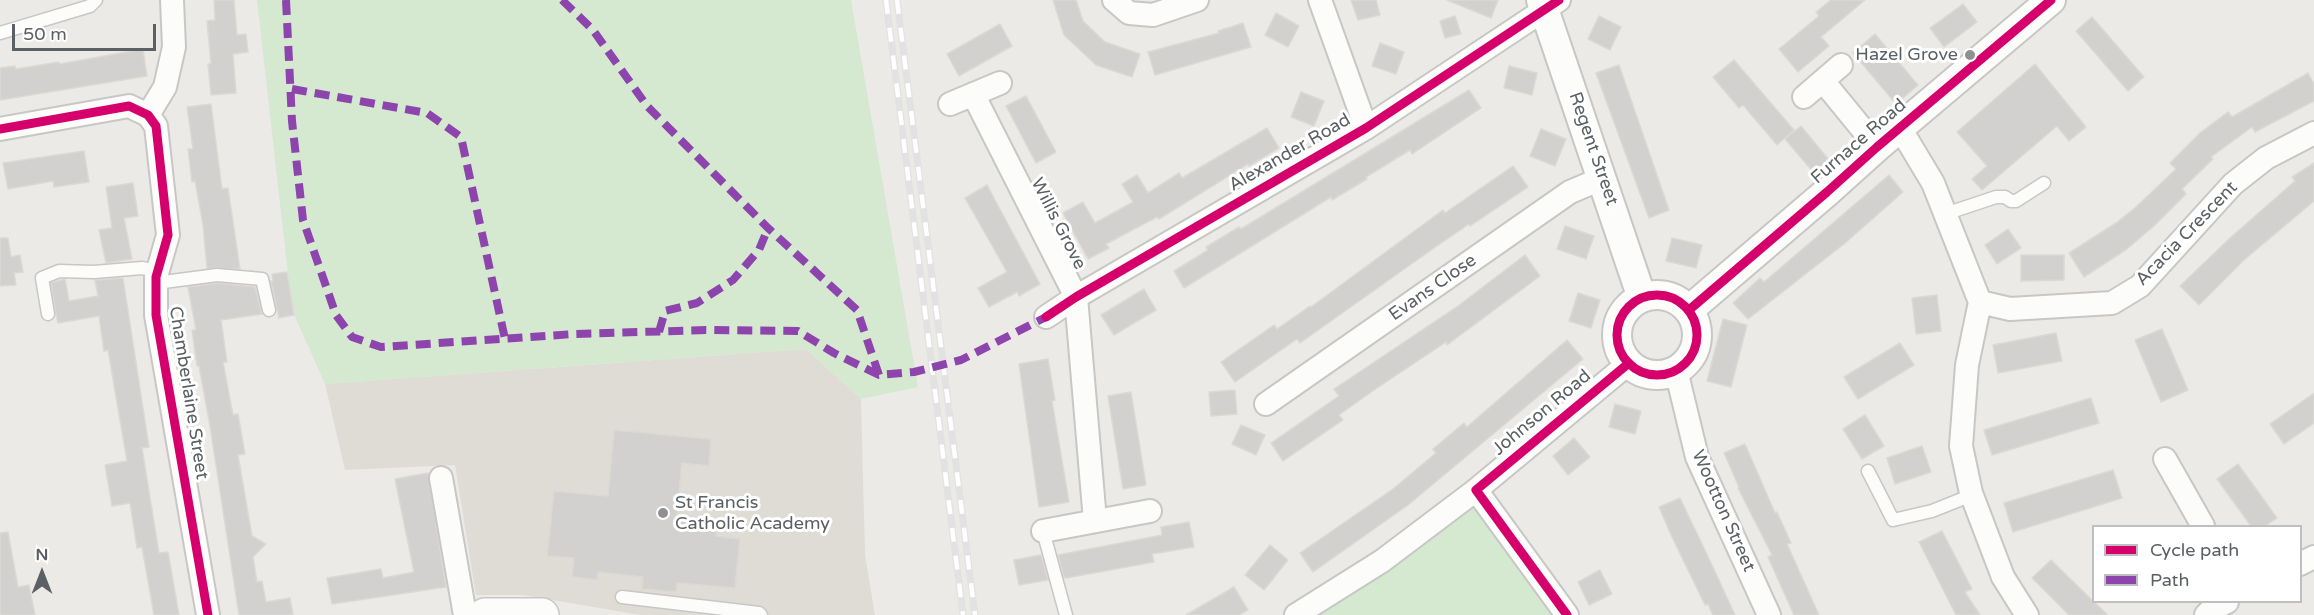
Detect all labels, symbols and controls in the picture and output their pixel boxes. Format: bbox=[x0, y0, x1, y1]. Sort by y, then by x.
scale bar bbox=[15, 12, 159, 50]
text: 50 m bbox=[23, 23, 67, 45]
place label: Hazel Grove bbox=[1855, 44, 1958, 66]
marker: Hazel Grove bbox=[1963, 48, 1977, 62]
street label: Regent Street bbox=[1564, 90, 1622, 208]
street label: Furnace Road bbox=[1807, 95, 1911, 189]
street label: Alexander Road bbox=[1225, 109, 1355, 197]
street label: Willis Grove bbox=[1026, 175, 1090, 273]
street label: Acacia Crescent bbox=[2132, 177, 2242, 291]
street label: Evans Close bbox=[1385, 250, 1481, 326]
street label: Chamberlaine Street bbox=[164, 305, 212, 481]
street label: Johnson Road bbox=[1488, 366, 1596, 460]
street label: Wootton Street bbox=[1687, 447, 1759, 575]
place label: St Francis Catholic Academy bbox=[675, 492, 830, 534]
marker: St Francis Catholic Academy bbox=[656, 506, 670, 520]
legend bbox=[2092, 525, 2302, 603]
text: Cycle path bbox=[2150, 539, 2239, 561]
north arrow bbox=[12, 543, 72, 603]
text: N bbox=[36, 545, 48, 565]
text: Path bbox=[2150, 569, 2189, 591]

